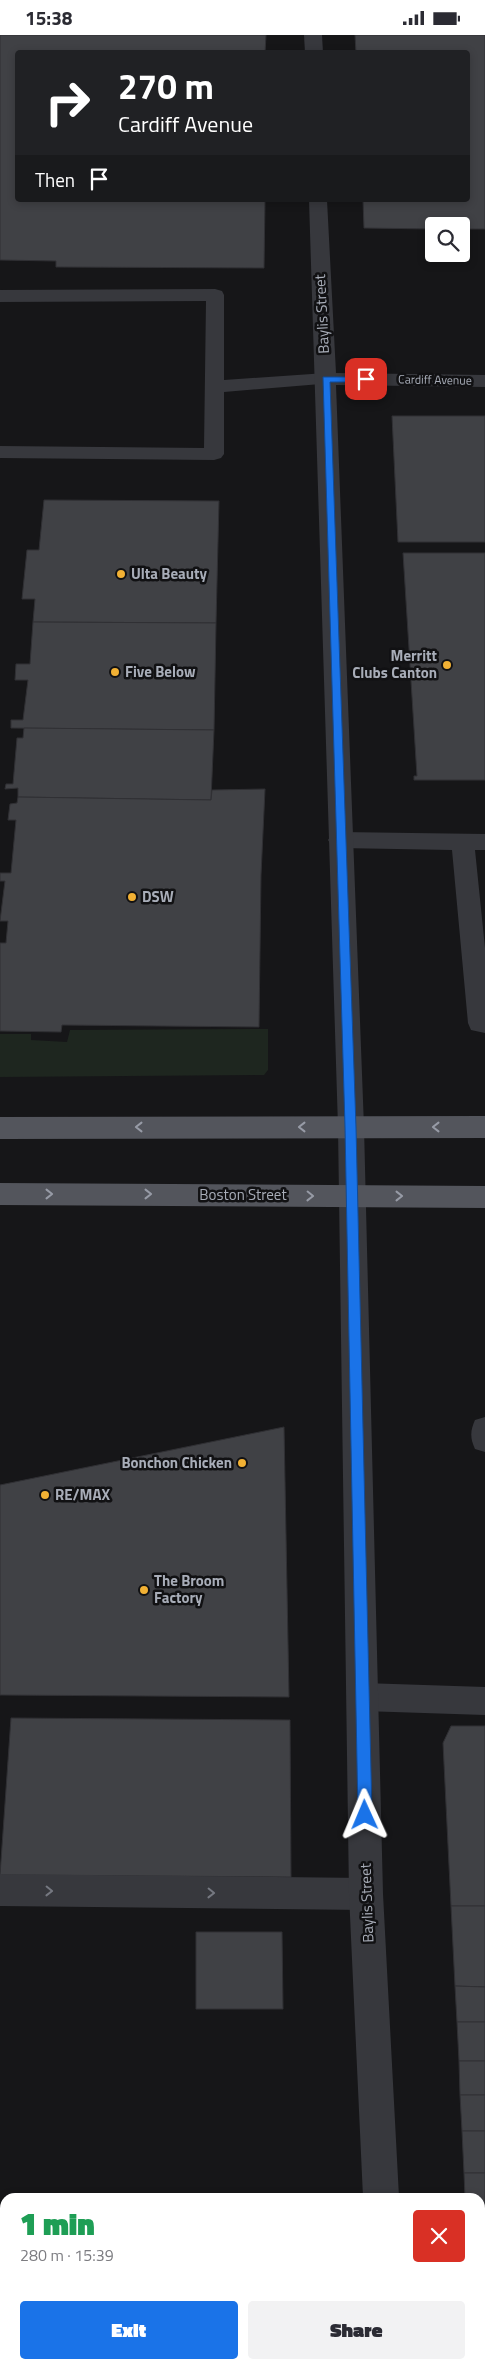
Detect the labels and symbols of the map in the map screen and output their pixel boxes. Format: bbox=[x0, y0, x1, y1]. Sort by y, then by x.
street label: Baylis Street bbox=[308, 273, 335, 354]
pin bbox=[345, 358, 387, 400]
street label: Cardiff Avenue bbox=[398, 369, 472, 390]
place label: Ulta Beauty bbox=[131, 562, 207, 585]
marker: Ulta Beauty bbox=[115, 568, 127, 580]
place label: Merritt Clubs Canton bbox=[352, 644, 438, 684]
marker: Merritt Clubs Canton bbox=[441, 659, 453, 671]
place label: Five Below bbox=[125, 660, 196, 683]
marker: Five Below bbox=[109, 666, 121, 678]
place label: DSW bbox=[142, 885, 174, 908]
marker: DSW bbox=[126, 891, 138, 903]
one-way arrow bbox=[135, 1122, 143, 1132]
one-way arrow bbox=[298, 1122, 306, 1132]
one-way arrow bbox=[432, 1122, 440, 1132]
street label: Boston Street bbox=[199, 1183, 287, 1206]
one-way arrow bbox=[45, 1189, 53, 1199]
one-way arrow bbox=[144, 1189, 152, 1199]
one-way arrow bbox=[307, 1191, 315, 1201]
one-way arrow bbox=[396, 1191, 403, 1201]
place label: Bonchon Chicken bbox=[121, 1451, 232, 1474]
marker: Bonchon Chicken bbox=[236, 1457, 248, 1469]
place label: RE/MAX bbox=[55, 1483, 111, 1506]
marker: RE/MAX bbox=[39, 1489, 51, 1501]
place label: The Broom Factory bbox=[154, 1569, 224, 1609]
marker: The Broom Factory bbox=[138, 1584, 150, 1596]
position arrow bbox=[338, 1788, 390, 1840]
street label: Baylis Street bbox=[354, 1862, 379, 1943]
one-way arrow bbox=[45, 1886, 53, 1896]
one-way arrow bbox=[208, 1888, 215, 1898]

